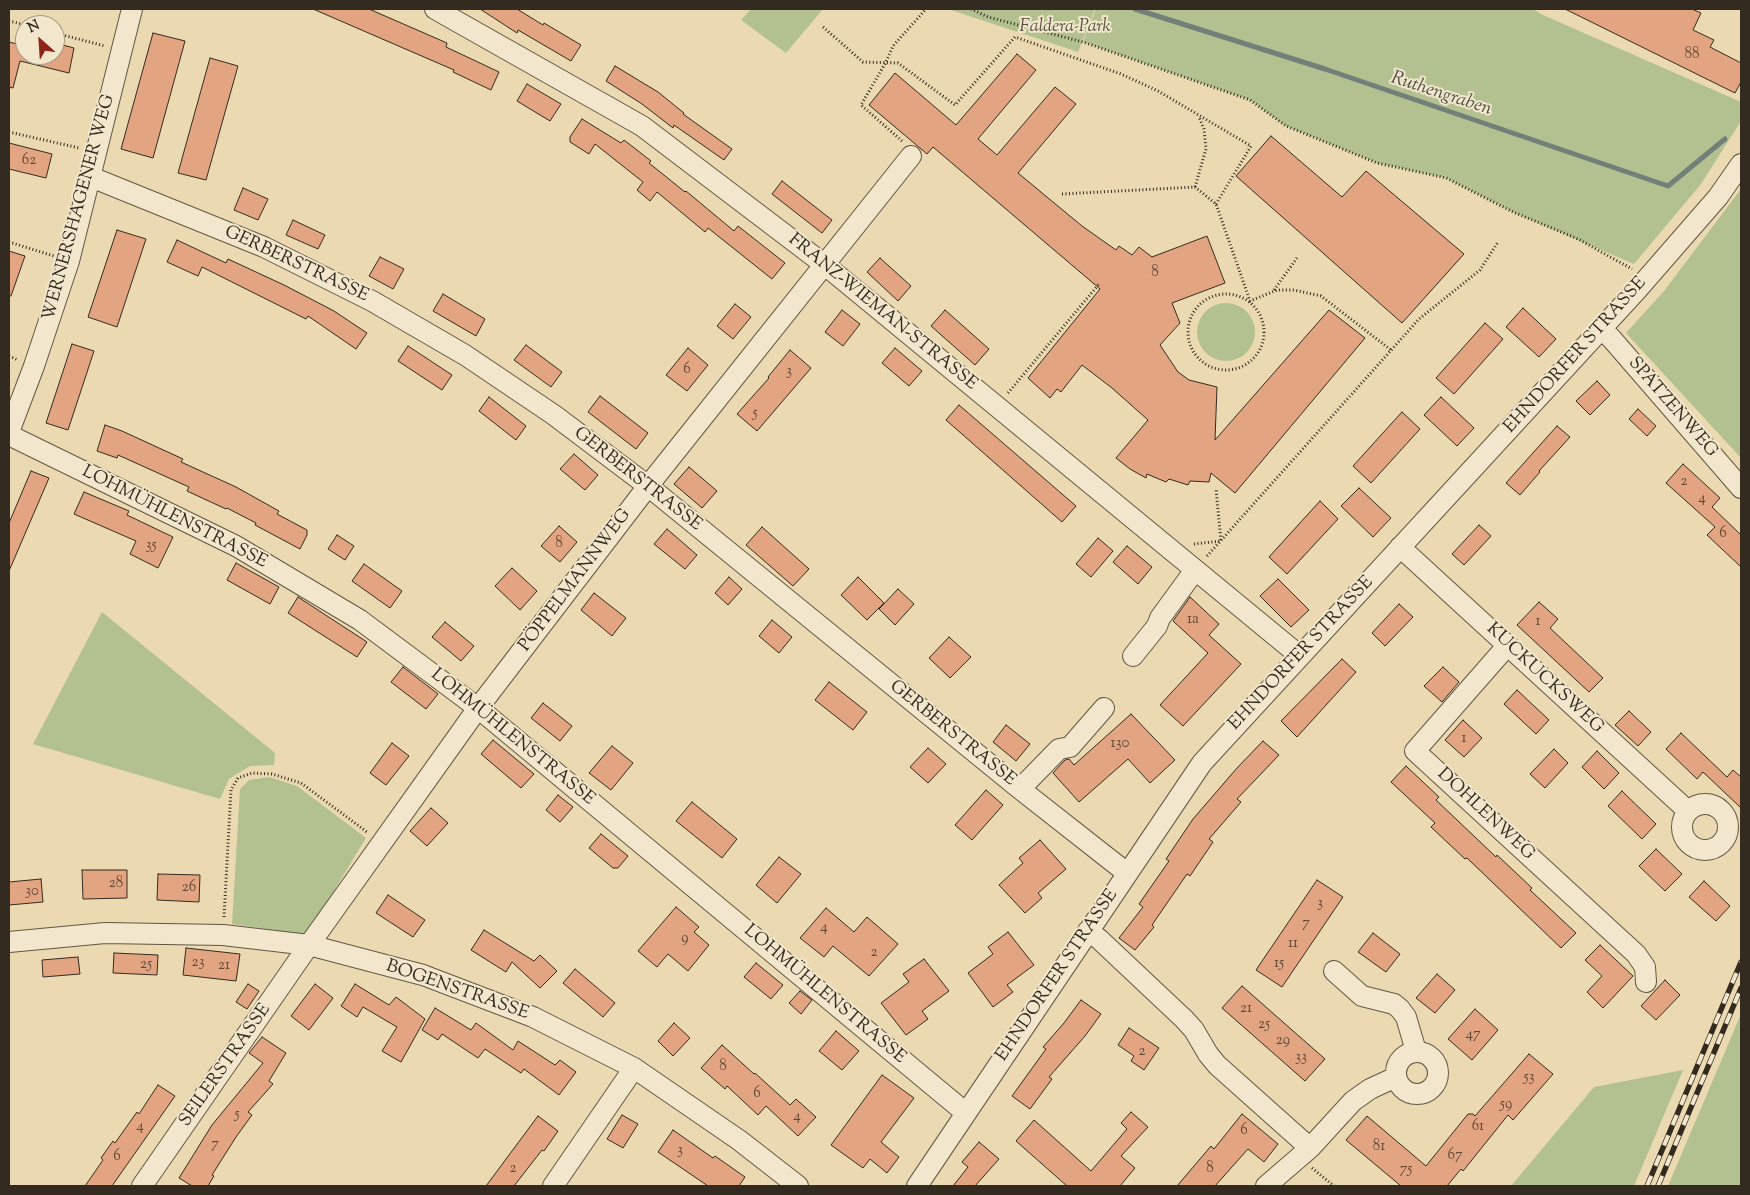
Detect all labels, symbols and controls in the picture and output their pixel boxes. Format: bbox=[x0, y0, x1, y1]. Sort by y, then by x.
north arrow bbox=[15, 15, 65, 65]
text: N bbox=[24, 16, 43, 39]
park label: Faldera-Park bbox=[1019, 17, 1111, 39]
house number: 88 bbox=[1685, 46, 1699, 64]
water label: Ruthengraben bbox=[1388, 68, 1494, 122]
street label: WERNERSHAGENER WEG bbox=[39, 92, 121, 324]
house number: 62 bbox=[22, 152, 36, 170]
street label: GERBERSTRASSE bbox=[221, 222, 371, 308]
street label: FRANZ-WIEMAN-STRASSE bbox=[783, 230, 981, 396]
house number: 8 bbox=[1151, 264, 1159, 282]
street label: EHNDORFER STRASSE bbox=[1500, 273, 1652, 439]
street label: SPATZENWEG bbox=[1623, 353, 1721, 463]
house number: 6 bbox=[683, 361, 691, 379]
house number: 3 bbox=[786, 363, 792, 381]
house number: 5 bbox=[752, 405, 758, 423]
street label: GERBERSTRASSE bbox=[569, 423, 705, 537]
street label: LOHMÜHLENSTRASSE bbox=[78, 462, 270, 574]
house number: 2 bbox=[1680, 473, 1688, 491]
house number: 4 bbox=[1698, 490, 1706, 508]
street label: PÖPPELMANNWEG bbox=[515, 505, 637, 657]
house number: 6 bbox=[1719, 525, 1727, 543]
house number: 8 bbox=[555, 535, 563, 553]
house number: 35 bbox=[145, 537, 157, 555]
street label: EHNDORFER STRASSE bbox=[1225, 573, 1379, 735]
house number: 1a bbox=[1187, 611, 1199, 629]
house number: 1 bbox=[1535, 613, 1541, 631]
street label: KUCKUCKSWEG bbox=[1481, 619, 1607, 739]
street label: LOHMÜHLENSTRASSE bbox=[426, 665, 598, 811]
street label: GERBERSTRASSE bbox=[884, 676, 1020, 792]
house number: 1 bbox=[1461, 730, 1467, 748]
house number: 130 bbox=[1111, 735, 1129, 753]
street label: DOHLENWEG bbox=[1432, 764, 1538, 866]
house number: 28 bbox=[109, 875, 123, 893]
house number: 26 bbox=[182, 879, 196, 897]
house number: 30 bbox=[25, 883, 39, 901]
street label: EHNDORFER STRASSE bbox=[992, 886, 1124, 1066]
house number: 3 bbox=[1317, 895, 1323, 913]
house number: 7 bbox=[1302, 915, 1310, 933]
house number: 4 bbox=[820, 919, 828, 937]
street label: LOHMÜHLENSTRASSE bbox=[739, 921, 909, 1069]
house number: 9 bbox=[681, 930, 689, 948]
house number: 11 bbox=[1288, 935, 1298, 953]
house number: 2 bbox=[870, 944, 878, 962]
house number: 23 bbox=[191, 954, 205, 972]
house number: 15 bbox=[1274, 955, 1284, 973]
house number: 25 bbox=[140, 956, 152, 974]
street label: BOGENSTRASSE bbox=[383, 956, 531, 1026]
house number: 21 bbox=[218, 957, 230, 975]
street label: SEILERSTRASSE bbox=[176, 1000, 276, 1132]
house number: 21 bbox=[1240, 1000, 1252, 1018]
house number: 25 bbox=[1258, 1016, 1270, 1034]
house number: 47 bbox=[1465, 1026, 1481, 1044]
house number: 29 bbox=[1276, 1032, 1290, 1050]
house number: 2 bbox=[1138, 1043, 1146, 1061]
house number: 33 bbox=[1295, 1049, 1307, 1067]
house number: 8 bbox=[719, 1058, 727, 1076]
house number: 53 bbox=[1523, 1069, 1535, 1087]
house number: 6 bbox=[753, 1085, 761, 1103]
house number: 59 bbox=[1500, 1096, 1512, 1114]
house number: 5 bbox=[234, 1106, 240, 1124]
house number: 4 bbox=[793, 1108, 801, 1126]
house number: 4 bbox=[136, 1118, 144, 1136]
house number: 61 bbox=[1472, 1118, 1484, 1136]
house number: 6 bbox=[1240, 1122, 1248, 1140]
house number: 7 bbox=[211, 1136, 219, 1154]
house number: 81 bbox=[1373, 1138, 1385, 1156]
house number: 3 bbox=[677, 1142, 683, 1160]
house number: 67 bbox=[1448, 1147, 1462, 1165]
house number: 6 bbox=[113, 1148, 121, 1166]
house number: 2 bbox=[509, 1160, 517, 1178]
house number: 8 bbox=[1206, 1160, 1214, 1178]
house number: 75 bbox=[1400, 1161, 1412, 1179]

